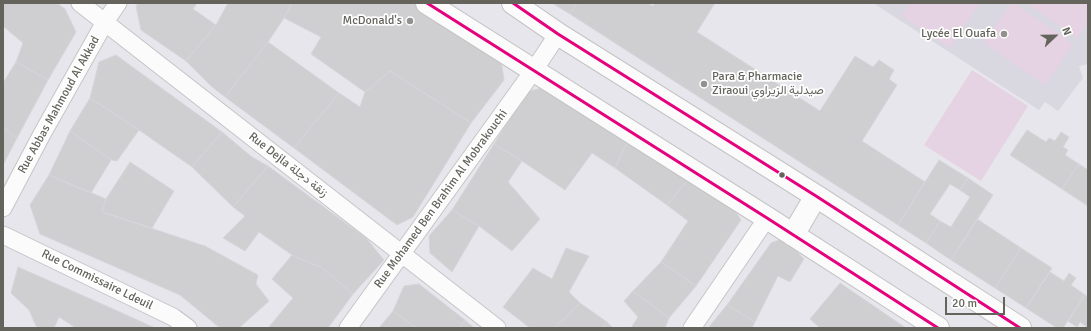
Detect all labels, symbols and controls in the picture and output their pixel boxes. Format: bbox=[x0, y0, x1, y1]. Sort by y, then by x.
place label: McDonald's bbox=[342, 14, 402, 28]
marker: McDonald's bbox=[405, 16, 415, 26]
north arrow bbox=[1035, 16, 1075, 56]
text: N bbox=[1059, 25, 1074, 37]
place label: Lycée El Ouafa bbox=[921, 27, 996, 41]
marker: Lycée El Ouafa bbox=[999, 29, 1009, 39]
street label: Rue Abbas Mahmoud Al Akkad bbox=[15, 34, 103, 176]
place label: Para & Pharmacie Ziraoui صيدلية الزيراوي bbox=[712, 70, 824, 98]
marker: Para & Pharmacie Ziraoui صيدلية الزيراوي bbox=[699, 79, 709, 89]
street label: Rue Mohamed Ben Brahim Al Mobrakouchi bbox=[371, 107, 511, 291]
street label: Rue Dejla زنقة دجلة bbox=[245, 130, 331, 200]
unlabelled marker bbox=[777, 170, 787, 180]
street label: Rue Commissaire Ldeuil bbox=[39, 247, 155, 313]
scale bar bbox=[947, 289, 1007, 315]
text: 20 m bbox=[952, 296, 977, 311]

